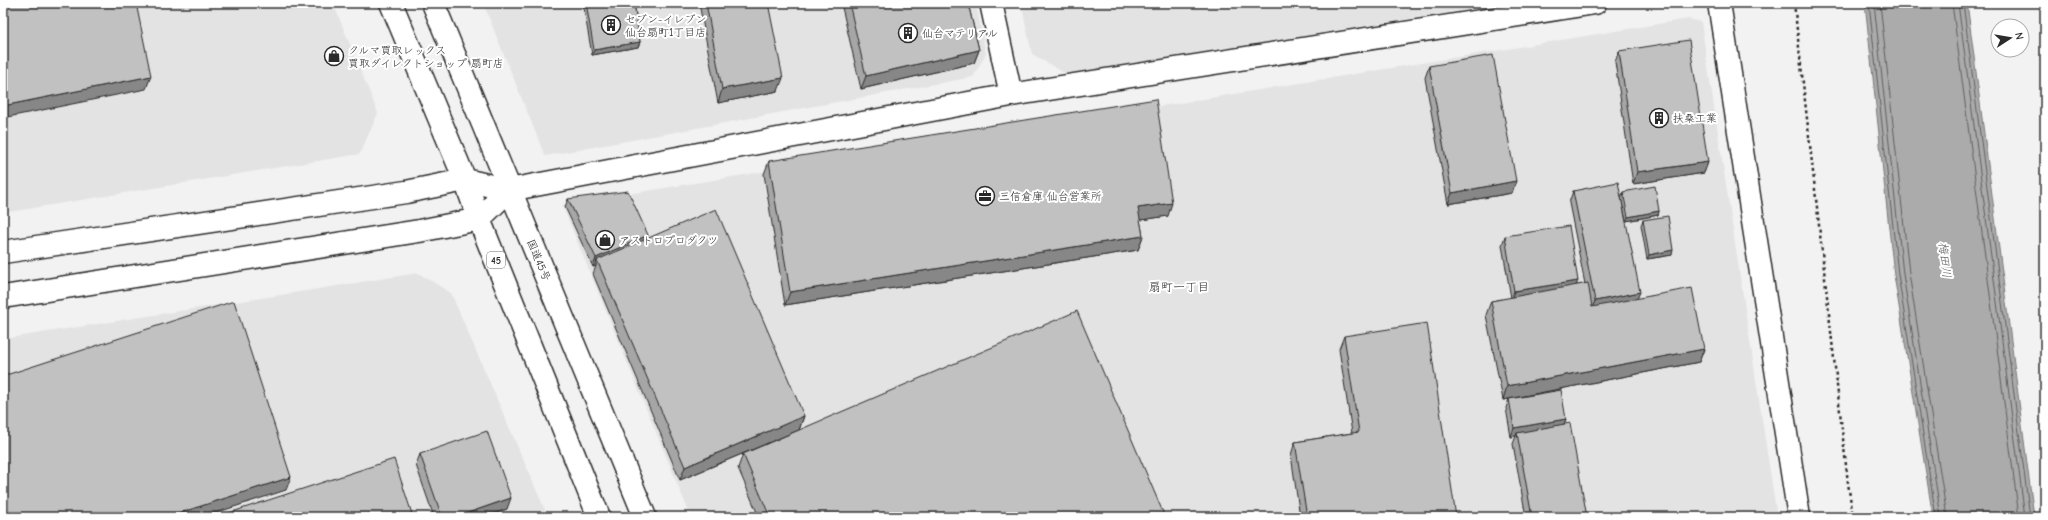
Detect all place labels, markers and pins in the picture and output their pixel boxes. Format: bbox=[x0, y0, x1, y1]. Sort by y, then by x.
place label: セブン-イレブン 仙台扇町1丁目店 bbox=[625, 13, 706, 39]
building icon: セブン-イレブン 仙台扇町1丁目店 bbox=[600, 14, 622, 36]
building icon: 仙台マテリアル bbox=[897, 22, 919, 44]
place label: 仙台マテリアル bbox=[922, 27, 998, 40]
place label: クルマ買取レックス 買取ダイレクトショップ 扇町店 bbox=[348, 44, 504, 70]
shop icon: クルマ買取レックス 買取ダイレクトショップ 扇町店 bbox=[323, 45, 345, 67]
building icon: 扶桑工業 bbox=[1648, 107, 1670, 129]
place label: 扶桑工業 bbox=[1673, 112, 1717, 125]
office icon: 三信倉庫 仙台営業所 bbox=[974, 185, 996, 207]
place label: 三信倉庫 仙台営業所 bbox=[999, 190, 1102, 203]
shop icon: アストロプロダクツ bbox=[594, 229, 616, 251]
place label: アストロプロダクツ bbox=[619, 234, 718, 247]

